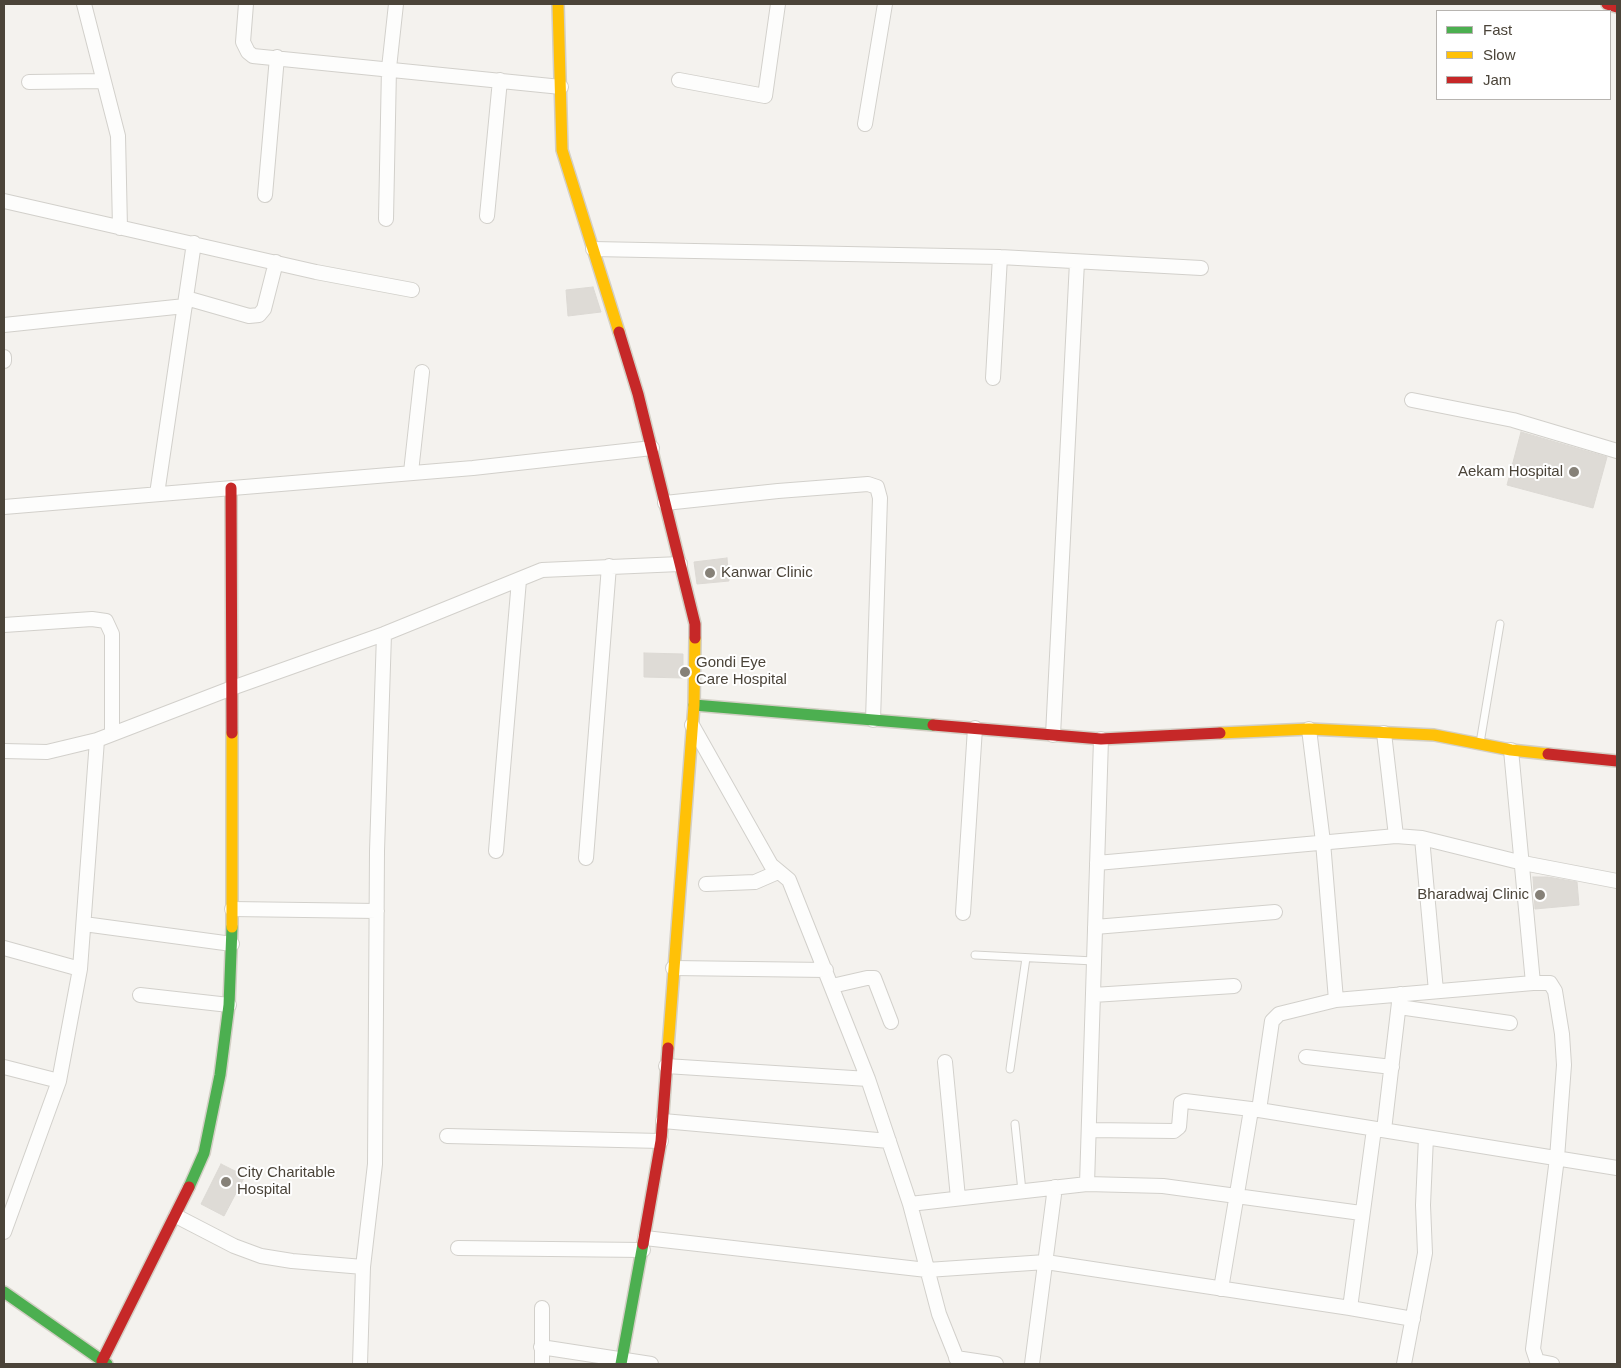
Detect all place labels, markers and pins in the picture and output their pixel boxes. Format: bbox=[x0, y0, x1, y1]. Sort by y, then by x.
place label: Aekam Hospital bbox=[1458, 463, 1563, 481]
marker: Aekam Hospital bbox=[1567, 465, 1581, 479]
place label: Kanwar Clinic bbox=[721, 564, 813, 582]
marker: Kanwar Clinic bbox=[703, 566, 717, 580]
place label: Gondi Eye Care Hospital bbox=[696, 654, 787, 689]
marker: Gondi Eye Care Hospital bbox=[678, 665, 692, 679]
place label: Bharadwaj Clinic bbox=[1417, 886, 1529, 904]
marker: Bharadwaj Clinic bbox=[1533, 888, 1547, 902]
place label: City Charitable Hospital bbox=[237, 1164, 335, 1199]
marker: City Charitable Hospital bbox=[219, 1175, 233, 1189]

